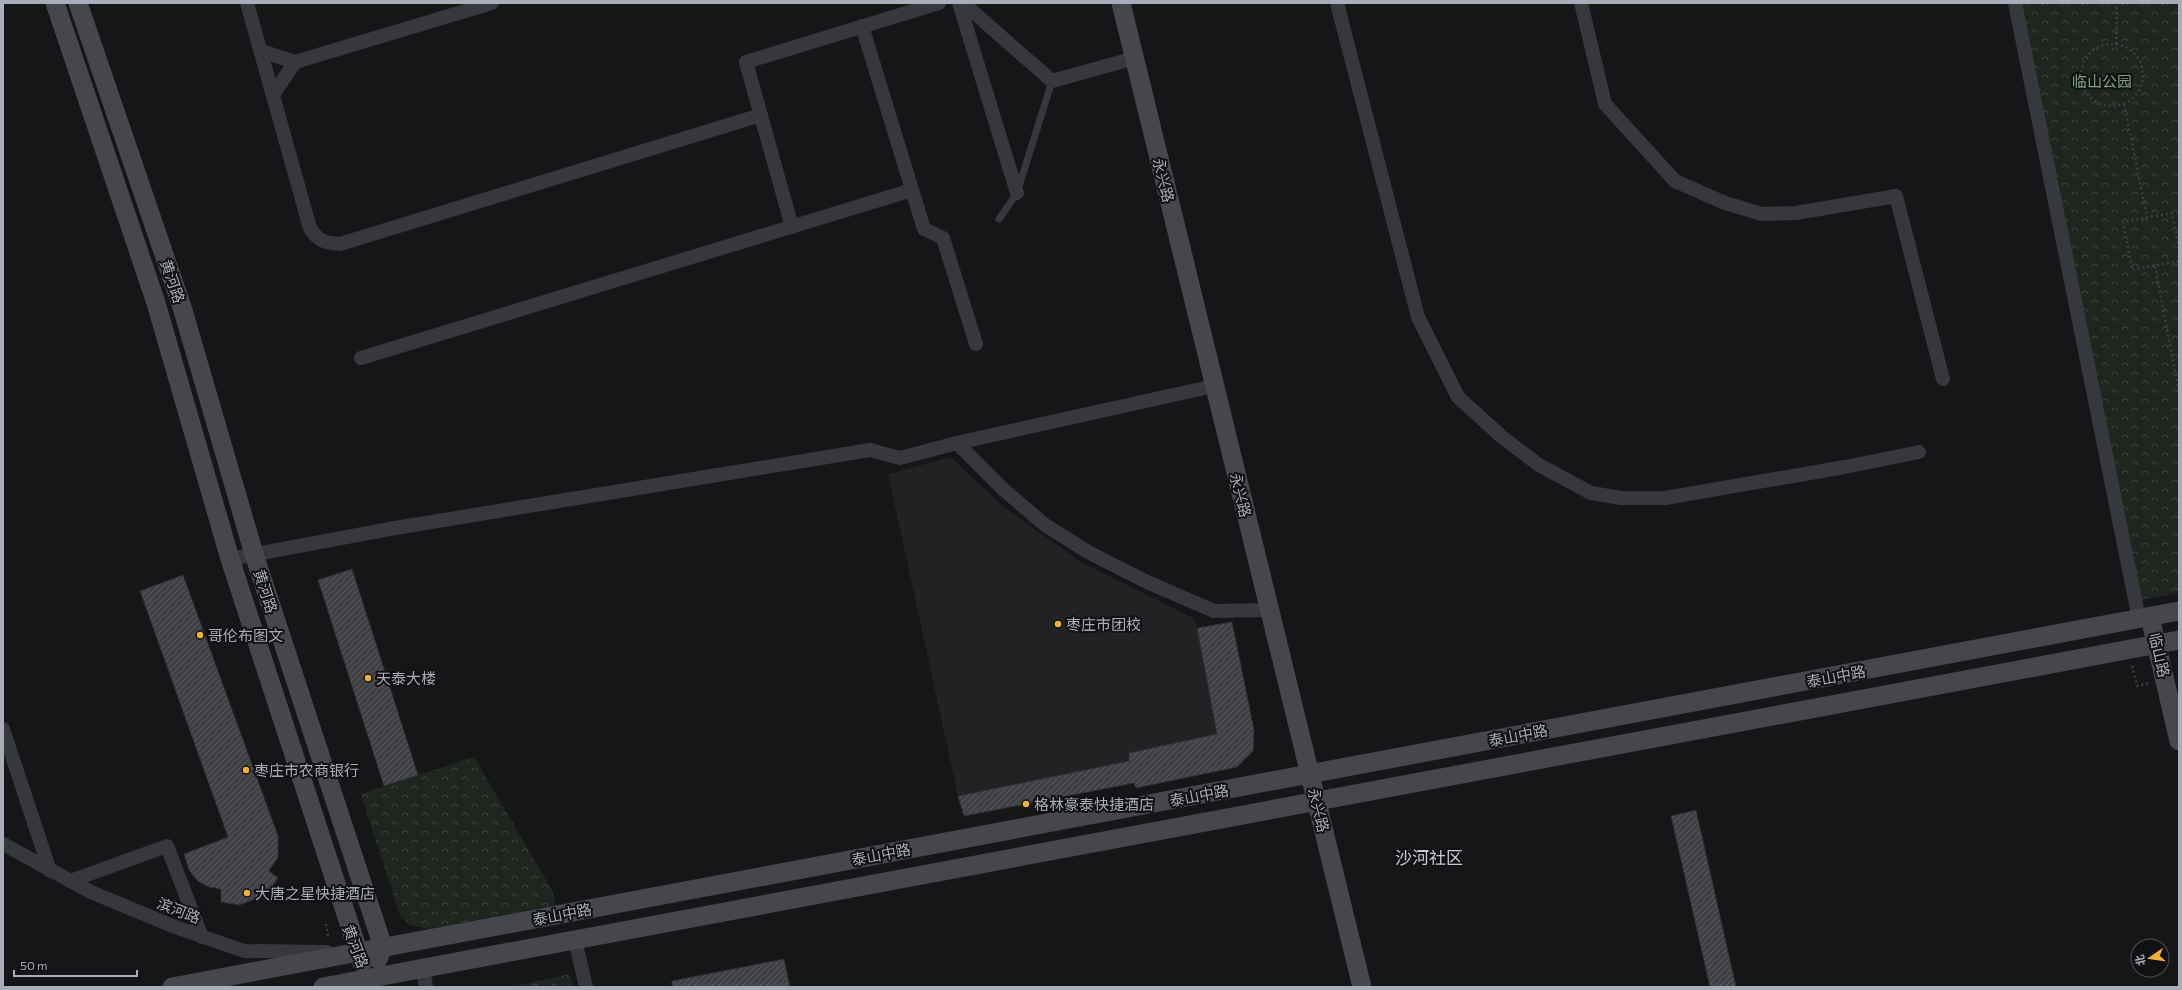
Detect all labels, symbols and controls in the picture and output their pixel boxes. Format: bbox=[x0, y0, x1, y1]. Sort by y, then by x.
park label: 临山公园 bbox=[2072, 72, 2132, 90]
street label: 永兴路 bbox=[1150, 156, 1178, 204]
street label: 黄河路 bbox=[157, 257, 189, 305]
street label: 永兴路 bbox=[1227, 471, 1255, 519]
street label: 黄河路 bbox=[250, 567, 282, 615]
place label: 枣庄市团校 bbox=[1066, 615, 1141, 633]
marker: 枣庄市团校 bbox=[1053, 619, 1063, 629]
place label: 哥伦布图文 bbox=[208, 626, 283, 644]
marker: 哥伦布图文 bbox=[195, 630, 205, 640]
street label: 临山路 bbox=[2146, 631, 2174, 679]
street label: 泰山中路 bbox=[1805, 661, 1867, 691]
place label: 天泰大楼 bbox=[376, 669, 436, 687]
marker: 天泰大楼 bbox=[363, 673, 373, 683]
street label: 泰山中路 bbox=[1487, 720, 1549, 750]
place label: 枣庄市农商银行 bbox=[254, 761, 359, 779]
marker: 枣庄市农商银行 bbox=[241, 765, 251, 775]
street label: 泰山中路 bbox=[1168, 780, 1230, 810]
street label: 永兴路 bbox=[1305, 786, 1333, 834]
place label: 格林豪泰快捷酒店 bbox=[1034, 795, 1154, 813]
marker: 格林豪泰快捷酒店 bbox=[1021, 799, 1031, 809]
street label: 泰山中路 bbox=[850, 839, 912, 869]
district label: 沙河社区 bbox=[1395, 847, 1463, 868]
place label: 大唐之星快捷酒店 bbox=[255, 884, 375, 902]
marker: 大唐之星快捷酒店 bbox=[242, 888, 252, 898]
street label: 滨河路 bbox=[155, 894, 203, 926]
street label: 泰山中路 bbox=[531, 899, 593, 929]
street label: 黄河路 bbox=[340, 922, 372, 970]
north arrow bbox=[2130, 938, 2170, 978]
scale bar bbox=[14, 952, 137, 978]
text: 北 bbox=[2132, 954, 2147, 967]
text: 50 m bbox=[20, 958, 48, 972]

